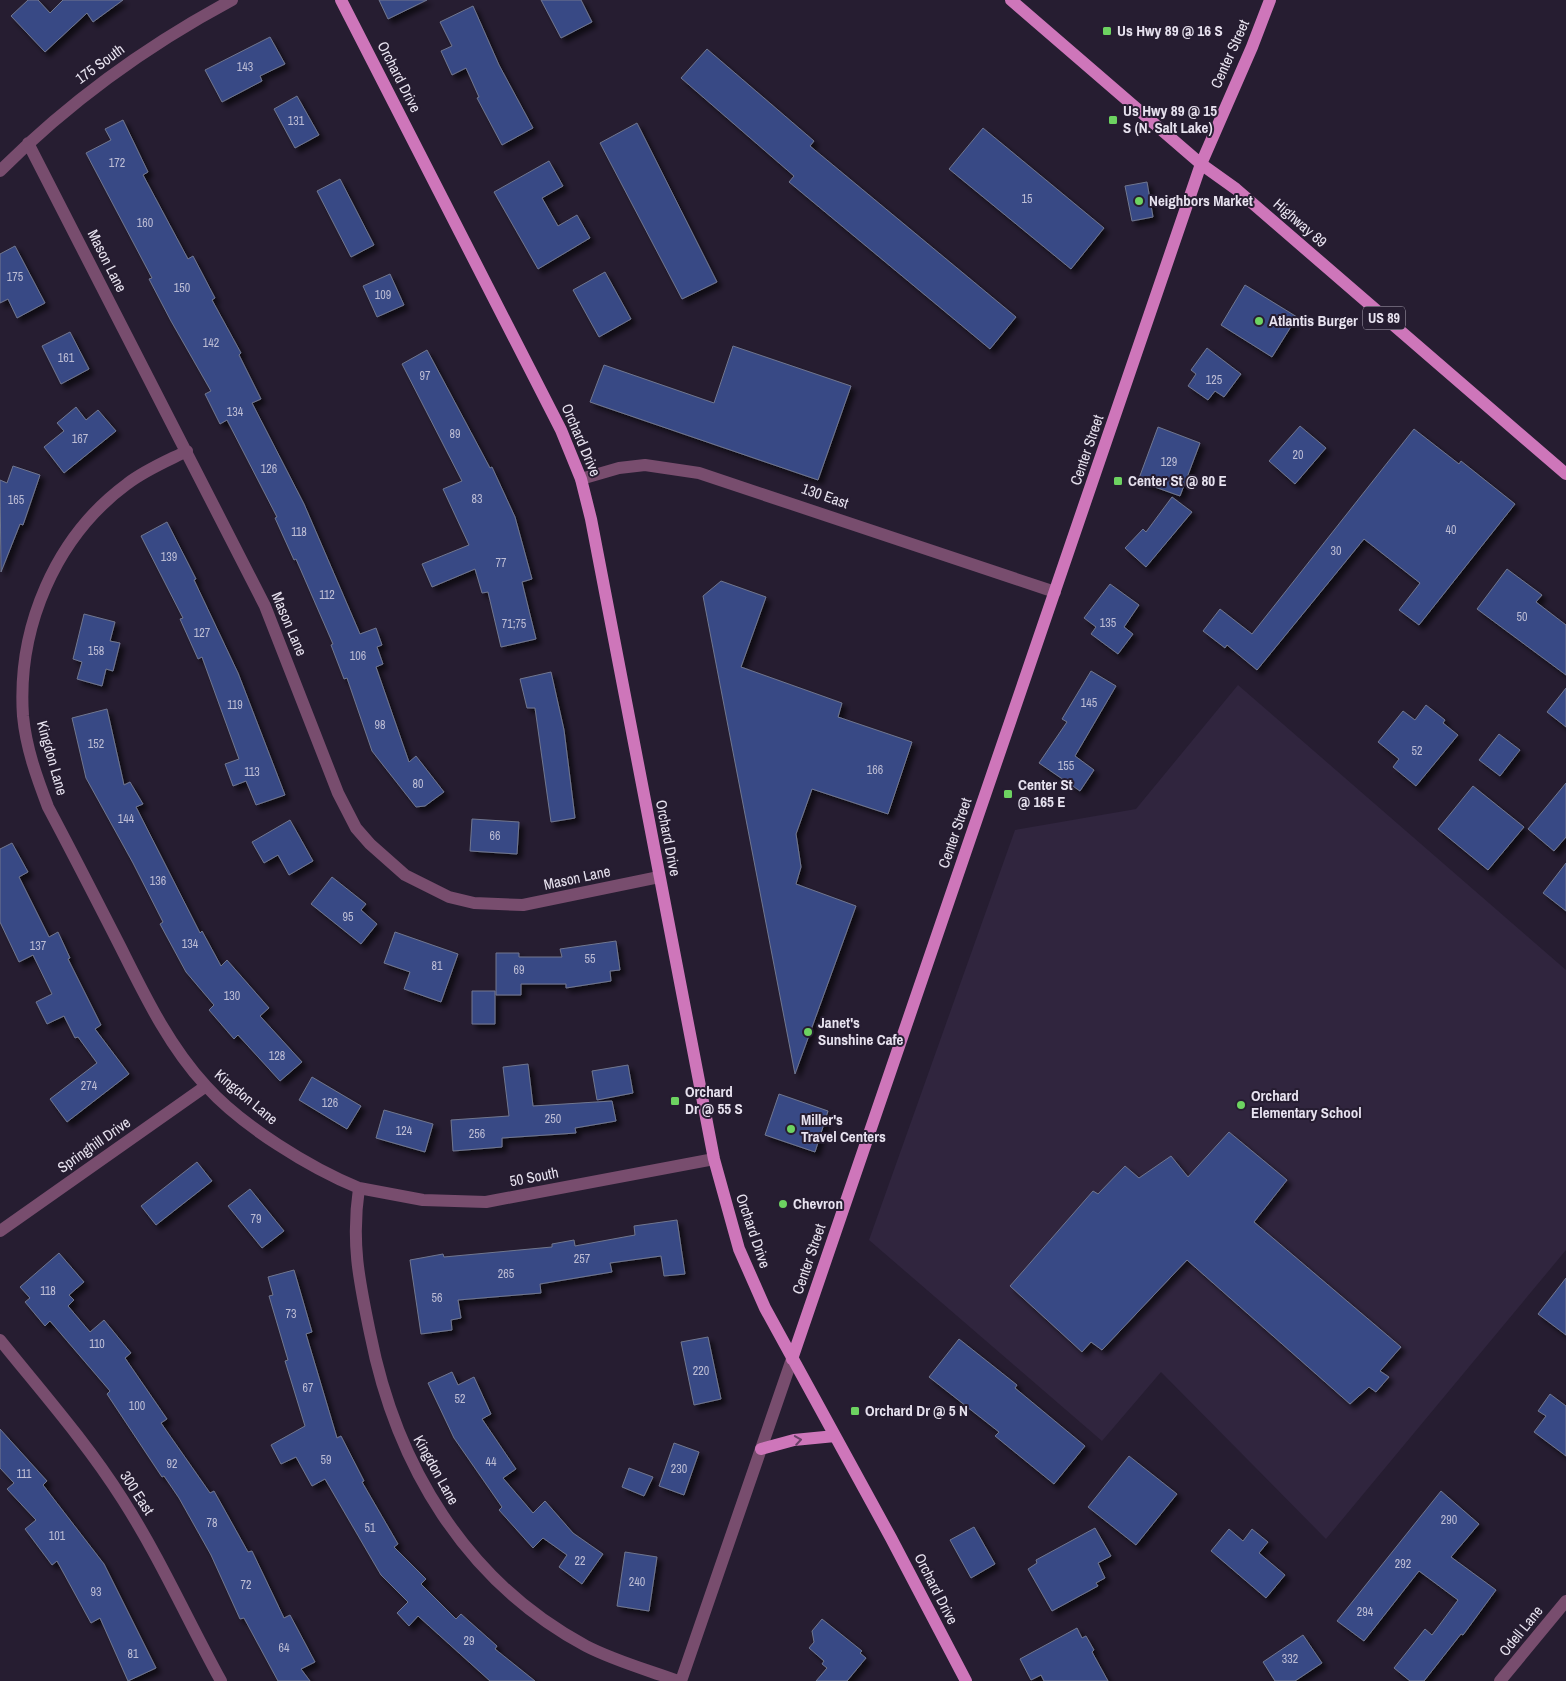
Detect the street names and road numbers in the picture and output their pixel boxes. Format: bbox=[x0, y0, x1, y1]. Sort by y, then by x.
street label: Center Street bbox=[1205, 16, 1254, 91]
street label: Orchard Drive bbox=[373, 38, 426, 116]
street label: 175 South bbox=[71, 39, 129, 89]
street label: Highway 89 bbox=[1269, 193, 1332, 252]
street label: Mason Lane bbox=[83, 226, 132, 296]
road number: US 89 bbox=[1363, 306, 1405, 330]
street label: Orchard Drive bbox=[557, 400, 606, 480]
street label: Center Street bbox=[1065, 411, 1109, 488]
street label: 130 East bbox=[799, 478, 852, 514]
street label: Mason Lane bbox=[267, 589, 312, 659]
street label: Kingdon Lane bbox=[32, 718, 73, 798]
street label: Center Street bbox=[933, 794, 977, 871]
street label: Orchard Drive bbox=[651, 798, 686, 878]
street label: Mason Lane bbox=[542, 860, 612, 895]
street label: Kingdon Lane bbox=[210, 1064, 283, 1129]
street label: Springhill Drive bbox=[53, 1112, 135, 1178]
street label: 50 South bbox=[508, 1162, 560, 1192]
street label: Orchard Drive bbox=[731, 1191, 776, 1271]
street label: Center Street bbox=[787, 1220, 831, 1297]
street label: Kingdon Lane bbox=[409, 1431, 464, 1508]
street label: 300 East bbox=[115, 1467, 160, 1519]
street label: Orchard Drive bbox=[910, 1550, 963, 1628]
street label: Odell Lane bbox=[1494, 1601, 1548, 1660]

